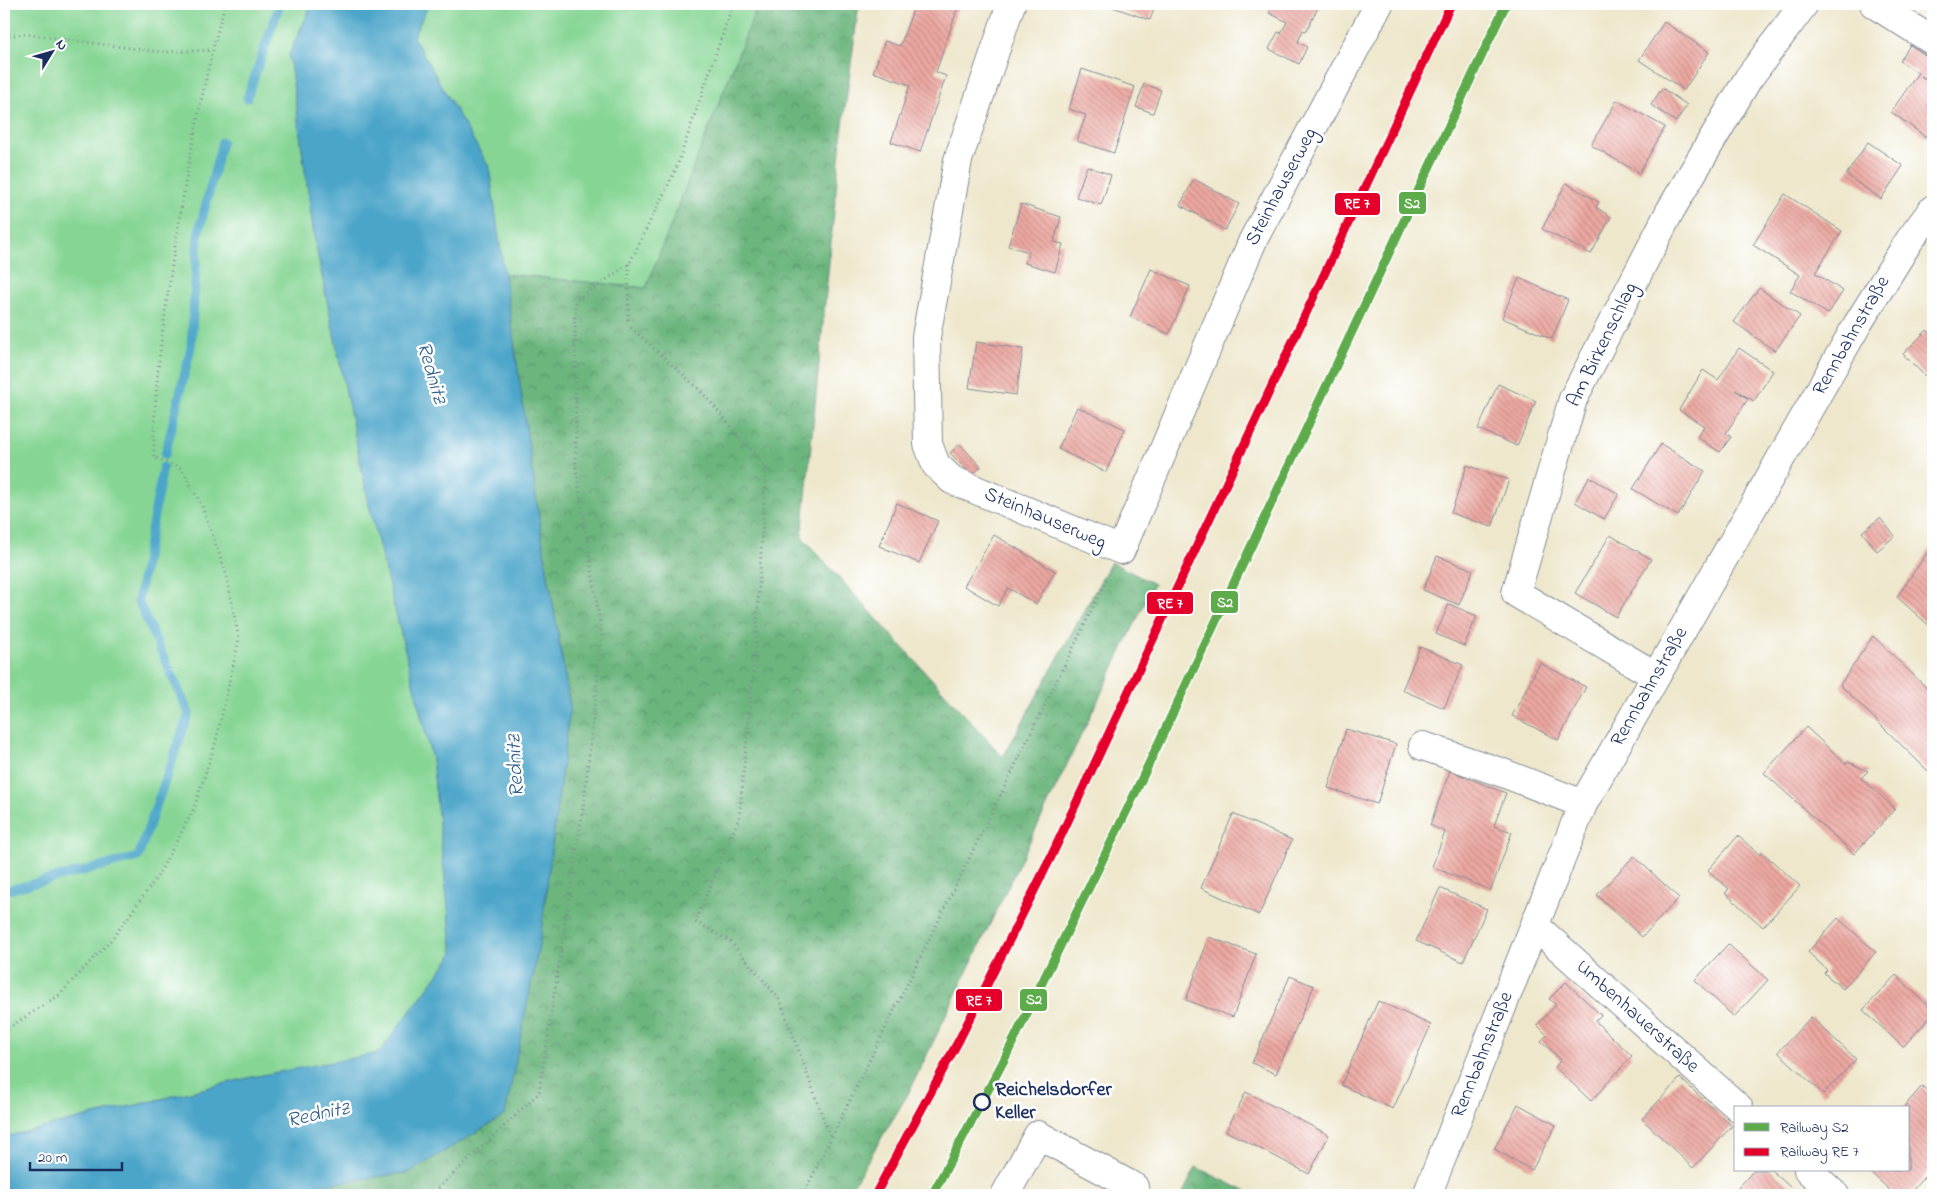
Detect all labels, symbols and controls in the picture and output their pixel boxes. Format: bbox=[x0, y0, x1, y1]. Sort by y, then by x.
north arrow bbox=[28, 28, 78, 78]
text: N bbox=[50, 35, 72, 55]
street label: Steinhauserweg bbox=[1239, 123, 1326, 252]
line badge: S2 bbox=[1398, 191, 1427, 215]
line badge: RE 7 bbox=[1334, 192, 1381, 216]
text: RE 7 bbox=[1343, 194, 1370, 215]
text: S2 bbox=[1404, 194, 1420, 215]
street label: Rennbahnstraße bbox=[1806, 271, 1898, 401]
street label: Am Birkenschlag bbox=[1560, 278, 1647, 413]
water label: Rednitz bbox=[408, 339, 454, 408]
street label: Steinhauserweg bbox=[979, 480, 1111, 559]
line badge: S2 bbox=[1210, 590, 1239, 614]
line badge: RE 7 bbox=[1146, 591, 1194, 615]
text: S2 bbox=[1217, 593, 1233, 614]
text: RE 7 bbox=[1156, 594, 1183, 615]
street label: Rennbahnstraße bbox=[1604, 622, 1696, 752]
water label: Rednitz bbox=[499, 733, 533, 798]
street label: Umbenhauerstraße bbox=[1569, 953, 1705, 1081]
line badge: RE 7 bbox=[955, 988, 1003, 1012]
line badge: S2 bbox=[1019, 988, 1048, 1012]
street label: Rennbahnstraße bbox=[1444, 988, 1522, 1122]
text: S2 bbox=[1026, 990, 1042, 1011]
text: RE 7 bbox=[965, 991, 992, 1012]
place label: Reichelsdorfer Keller bbox=[995, 1076, 1113, 1128]
marker: Reichelsdorfer Keller bbox=[973, 1093, 991, 1111]
water label: Rednitz bbox=[284, 1094, 353, 1136]
legend bbox=[1734, 1106, 1910, 1172]
text: Railway S2 bbox=[1780, 1117, 1849, 1140]
scale bar bbox=[30, 1139, 122, 1171]
text: Railway RE 7 bbox=[1780, 1141, 1859, 1164]
text: 20 m bbox=[38, 1147, 68, 1169]

